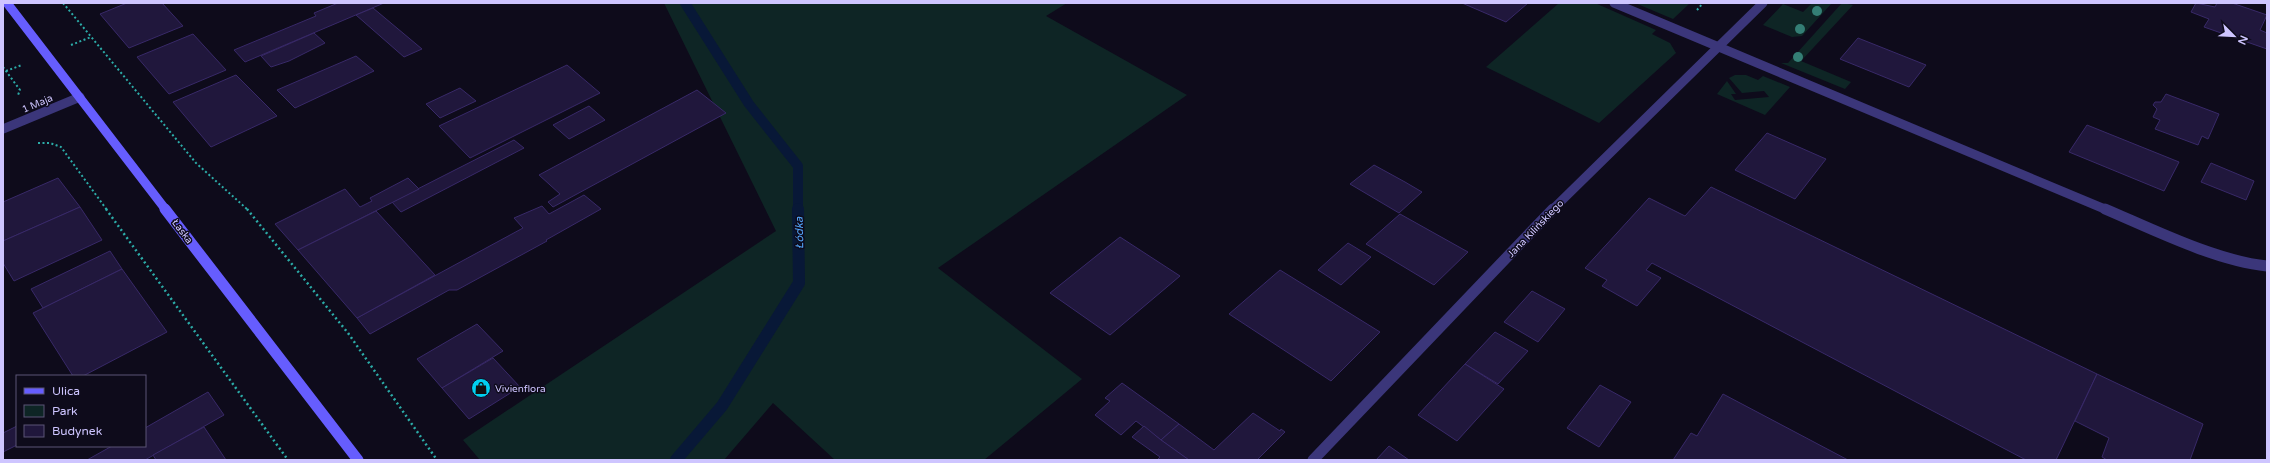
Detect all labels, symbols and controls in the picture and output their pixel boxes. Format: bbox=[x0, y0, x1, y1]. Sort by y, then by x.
north arrow bbox=[2214, 16, 2254, 56]
text: N bbox=[2235, 33, 2250, 47]
street label: 1 Maja bbox=[20, 92, 55, 116]
street label: Jana Kilińskiego bbox=[1505, 197, 1566, 260]
water label: Łódka bbox=[793, 216, 806, 249]
street label: Łaska bbox=[169, 217, 195, 246]
legend bbox=[16, 375, 146, 447]
shop icon: Vivienflora bbox=[470, 377, 492, 399]
place label: Vivienflora bbox=[495, 383, 546, 395]
text: Ulica bbox=[52, 384, 80, 398]
text: Park bbox=[52, 404, 78, 418]
text: Budynek bbox=[52, 424, 103, 438]

